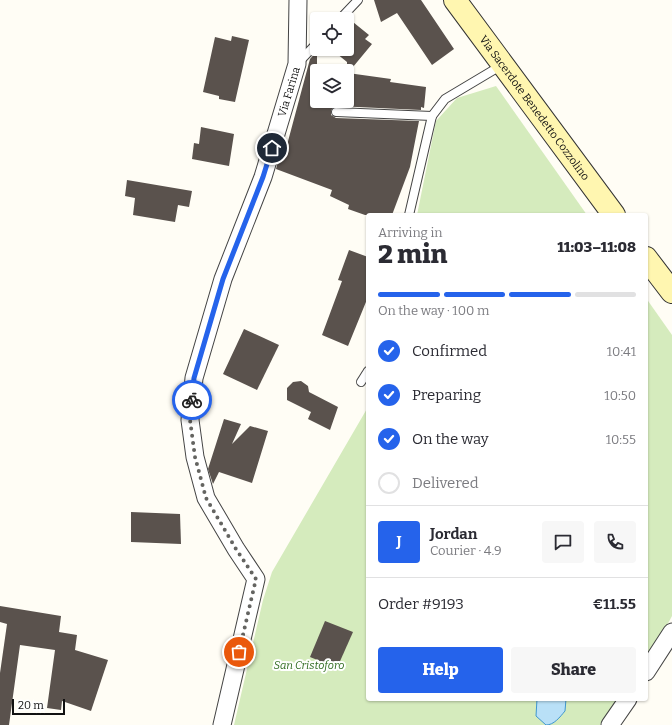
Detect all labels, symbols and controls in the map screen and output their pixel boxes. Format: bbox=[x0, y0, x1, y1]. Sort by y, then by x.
map controls bbox=[310, 12, 354, 108]
button: locate bbox=[310, 12, 354, 56]
street label: Via Sacerdote Benedetto Cozzolino bbox=[477, 33, 592, 183]
button: layers bbox=[310, 64, 354, 108]
street label: Via Farina bbox=[276, 65, 303, 118]
pin bbox=[255, 131, 289, 165]
icon: home bbox=[261, 137, 283, 159]
text: Arriving in bbox=[378, 225, 443, 240]
text: 11:03–11:08 bbox=[557, 238, 636, 256]
text: 2 min bbox=[378, 239, 448, 270]
text: On the way · 100 m bbox=[378, 303, 489, 318]
icon: check bbox=[378, 340, 400, 362]
text: Confirmed bbox=[412, 342, 487, 360]
text: 10:41 bbox=[607, 344, 636, 359]
courier bbox=[172, 380, 212, 420]
icon: check bbox=[378, 384, 400, 406]
text: Preparing bbox=[412, 386, 481, 404]
text: 10:50 bbox=[604, 388, 636, 403]
icon: bike bbox=[181, 389, 203, 411]
icon: check bbox=[378, 428, 400, 450]
text: On the way bbox=[412, 430, 489, 448]
text: 10:55 bbox=[606, 432, 636, 447]
text: Delivered bbox=[412, 474, 479, 492]
button: chat bbox=[542, 521, 584, 563]
button: phone bbox=[594, 521, 636, 563]
text: Jordan bbox=[430, 525, 477, 543]
text: J bbox=[396, 533, 402, 551]
text: Courier · 4.9 bbox=[430, 543, 502, 558]
text: Order #9193 bbox=[378, 595, 464, 613]
text: €11.55 bbox=[593, 595, 636, 613]
pin bbox=[222, 635, 256, 669]
icon: bag bbox=[228, 641, 250, 663]
button: Help bbox=[378, 647, 503, 693]
button: Share bbox=[511, 647, 636, 693]
park label: San Cristoforo bbox=[274, 659, 344, 672]
scale bar bbox=[12, 697, 65, 716]
text: 20 m bbox=[18, 699, 44, 712]

